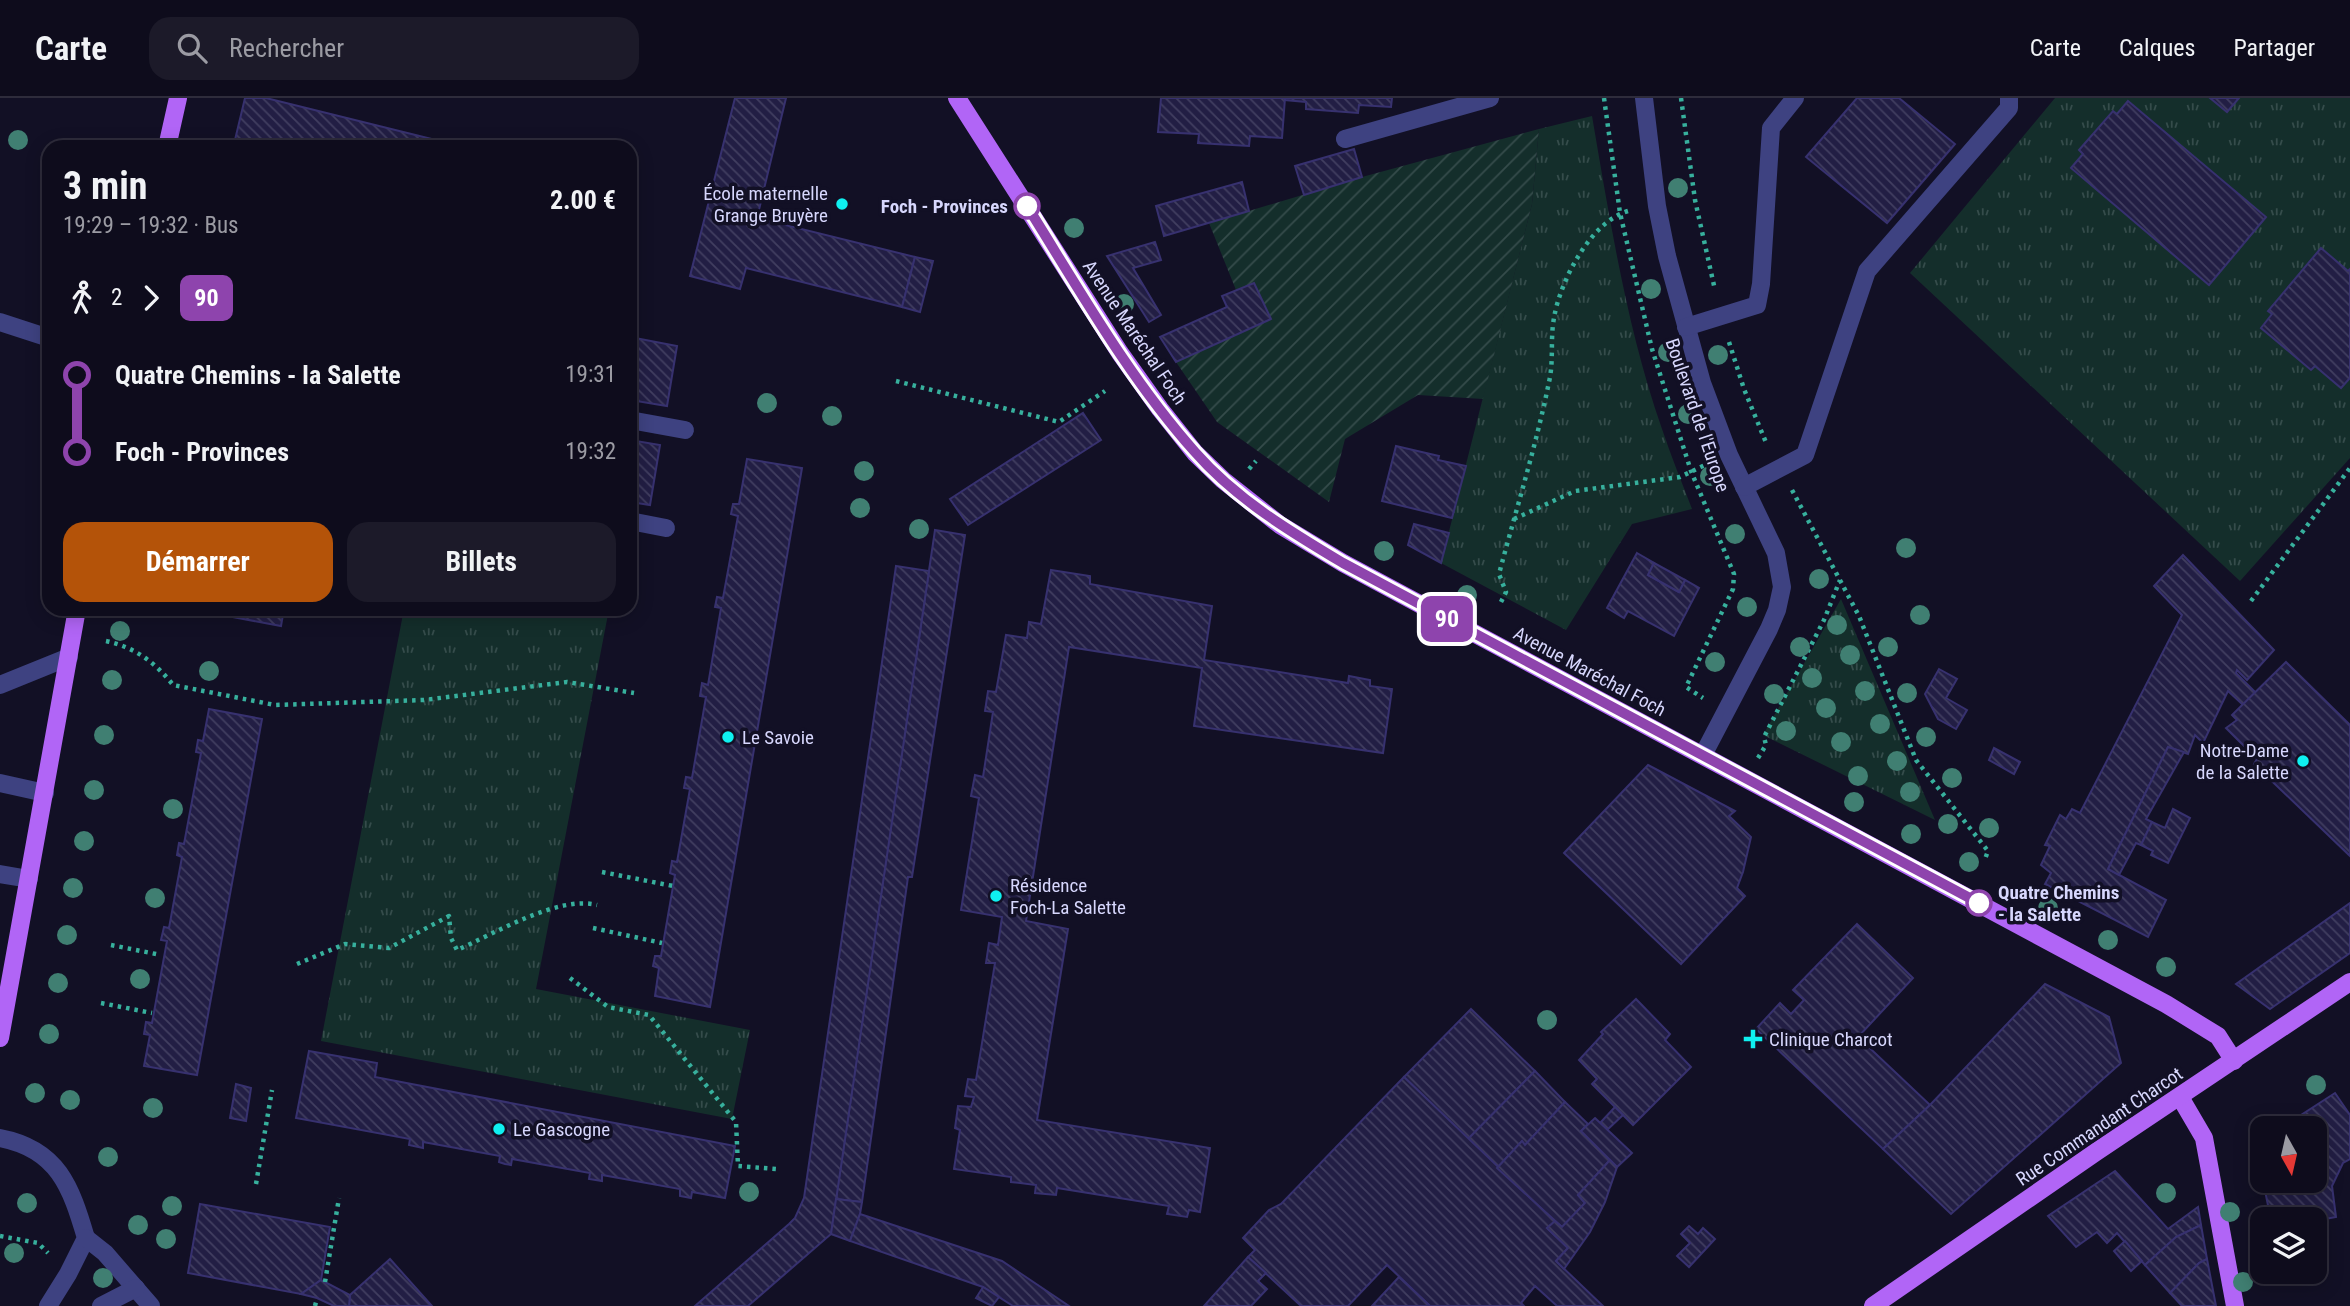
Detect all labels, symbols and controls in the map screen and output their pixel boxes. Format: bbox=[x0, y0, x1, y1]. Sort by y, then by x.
search box bbox=[149, 17, 639, 80]
text: Carte bbox=[35, 29, 107, 68]
icon: search bbox=[173, 29, 211, 67]
text: Rechercher bbox=[229, 33, 344, 63]
text: Carte bbox=[2030, 34, 2081, 62]
text: Calques bbox=[2119, 34, 2195, 62]
text: Partager bbox=[2233, 34, 2315, 62]
text: 3 min bbox=[63, 164, 147, 208]
place label: École maternelle Grange Bruyère bbox=[703, 182, 828, 227]
text: 2.00 € bbox=[550, 185, 616, 215]
marker: Foch - Provinces bbox=[1014, 193, 1040, 219]
place label: Foch - Provinces bbox=[881, 195, 1008, 218]
marker: École maternelle Grange Bruyère bbox=[834, 196, 850, 212]
text: 19:29 – 19:32 · Bus bbox=[63, 212, 239, 239]
street label: Avenue Maréchal Foch bbox=[1078, 256, 1191, 409]
icon: walk bbox=[63, 279, 101, 317]
icon: forward bbox=[132, 279, 170, 317]
text: 2 bbox=[111, 284, 122, 311]
text: 90 bbox=[194, 284, 219, 312]
street label: Boulevard de l'Europe bbox=[1660, 335, 1735, 495]
text: Quatre Chemins - la Salette bbox=[115, 360, 401, 390]
text: 19:31 bbox=[565, 361, 616, 388]
text: Foch - Provinces bbox=[115, 437, 289, 467]
text: 19:32 bbox=[565, 438, 616, 465]
button: Démarrer bbox=[63, 522, 333, 602]
button: Billets bbox=[347, 522, 616, 602]
line badge: 90 bbox=[1416, 596, 1478, 642]
text: 90 bbox=[1435, 605, 1459, 633]
street label: Avenue Maréchal Foch bbox=[1510, 622, 1670, 721]
place label: Le Savoie bbox=[742, 726, 814, 749]
marker: Le Savoie bbox=[720, 729, 736, 745]
place label: Notre-Dame de la Salette bbox=[2196, 739, 2289, 784]
marker: Notre-Dame de la Salette bbox=[2295, 753, 2311, 769]
place label: Résidence Foch-La Salette bbox=[1010, 874, 1126, 919]
place label: Quatre Chemins - la Salette bbox=[1998, 881, 2119, 926]
marker: Résidence Foch-La Salette bbox=[988, 888, 1004, 904]
marker: Quatre Chemins - la Salette bbox=[1966, 890, 1992, 916]
place label: Clinique Charcot bbox=[1769, 1028, 1893, 1051]
marker: Clinique Charcot bbox=[1743, 1029, 1763, 1049]
street label: Rue Commandant Charcot bbox=[2012, 1062, 2187, 1191]
north arrow bbox=[2250, 1116, 2328, 1194]
map controls bbox=[2250, 1116, 2327, 1284]
place label: Le Gascogne bbox=[513, 1118, 610, 1141]
marker: Le Gascogne bbox=[491, 1121, 507, 1137]
button: layers bbox=[2250, 1207, 2327, 1284]

